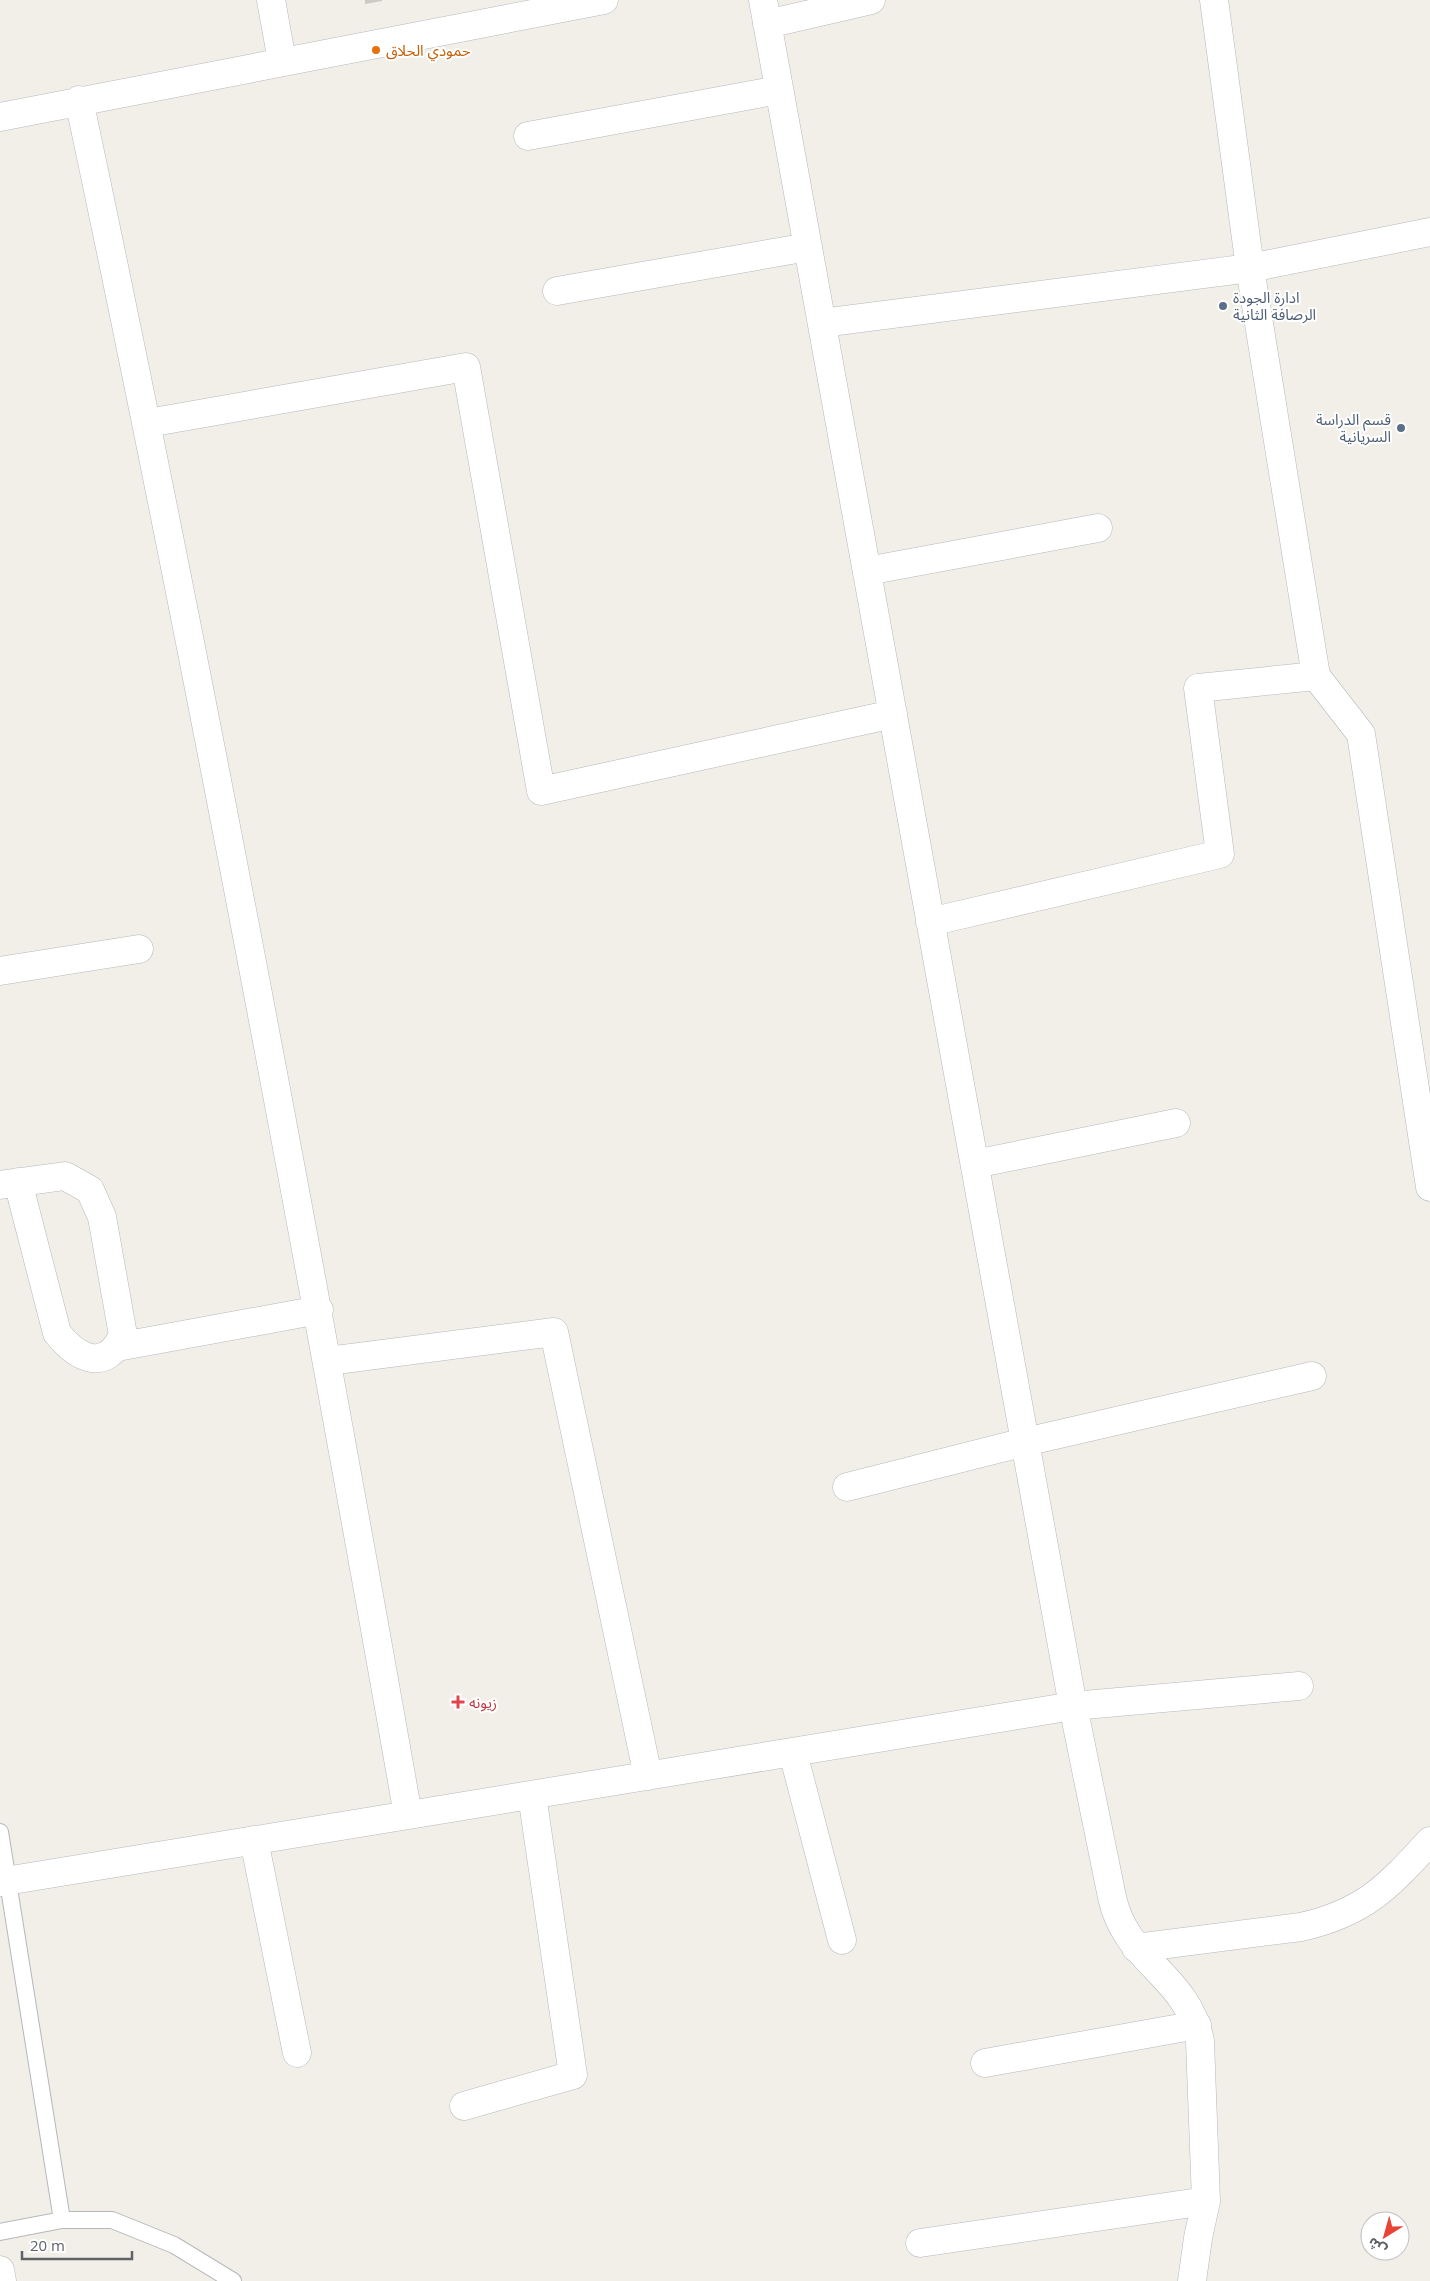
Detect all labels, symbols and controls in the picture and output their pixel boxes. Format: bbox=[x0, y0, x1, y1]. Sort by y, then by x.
place label: حمودي الحلاق bbox=[386, 40, 471, 62]
marker: حمودي الحلاق bbox=[370, 44, 382, 56]
place label: ادارة الجودة الرصافة الثانية bbox=[1233, 287, 1316, 324]
marker: ادارة الجودة الرصافة الثانية bbox=[1217, 300, 1229, 312]
place label: قسم الدراسة السريانية bbox=[1316, 409, 1391, 446]
marker: قسم الدراسة السريانية bbox=[1395, 422, 1407, 434]
place label: زيونه bbox=[469, 1692, 497, 1712]
marker: زيونه bbox=[451, 1695, 465, 1709]
north arrow bbox=[1360, 2211, 1410, 2261]
scale bar bbox=[22, 2228, 132, 2260]
text: ش bbox=[1363, 2233, 1390, 2260]
text: 20 m bbox=[30, 2235, 65, 2255]

